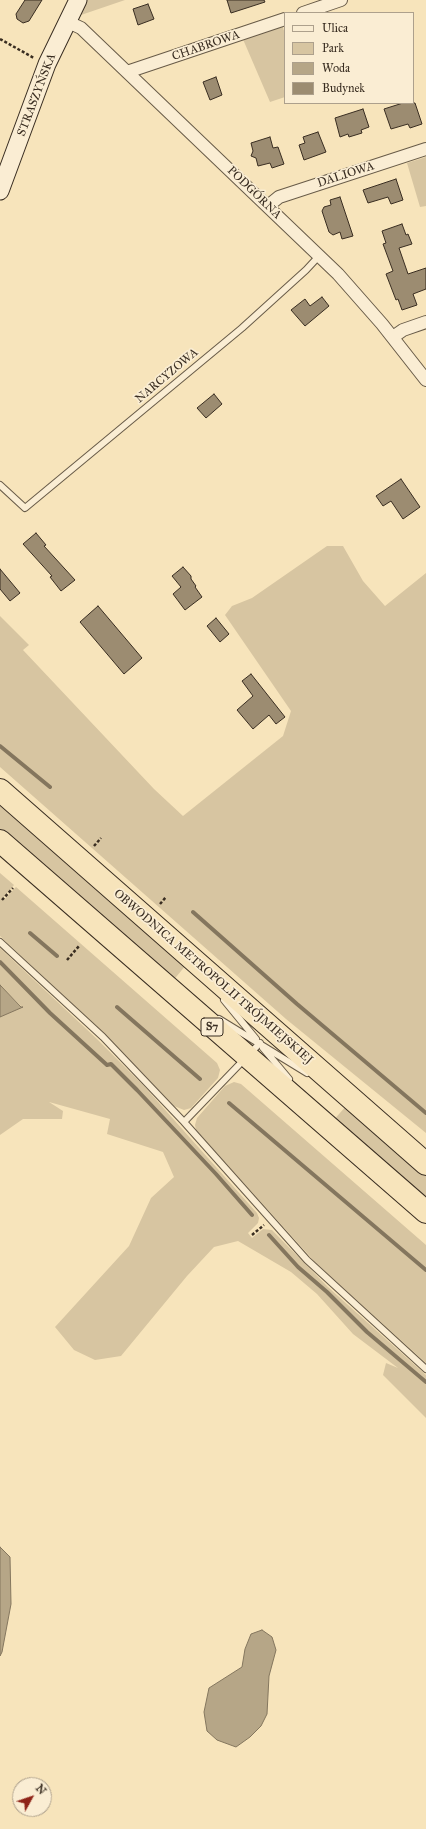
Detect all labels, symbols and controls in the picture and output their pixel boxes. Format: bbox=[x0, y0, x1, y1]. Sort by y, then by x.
legend bbox=[284, 12, 414, 104]
text: Ulica bbox=[322, 21, 348, 35]
street label: CHABROWA bbox=[170, 28, 242, 64]
text: Park bbox=[322, 41, 344, 55]
street label: STRASZYŃSKA bbox=[15, 52, 59, 138]
text: Woda bbox=[322, 61, 350, 75]
text: Budynek bbox=[322, 81, 365, 95]
street label: DALIOWA bbox=[316, 159, 376, 191]
street label: PODGÓRNA bbox=[224, 164, 284, 222]
street label: NARCYZOWA bbox=[133, 346, 201, 406]
street label: OBWODNICA METROPOLII TRÓJMIEJSKIEJ bbox=[110, 886, 316, 1068]
road number: S7 bbox=[201, 1018, 223, 1036]
north arrow bbox=[12, 1777, 52, 1817]
text: N bbox=[33, 1782, 49, 1797]

